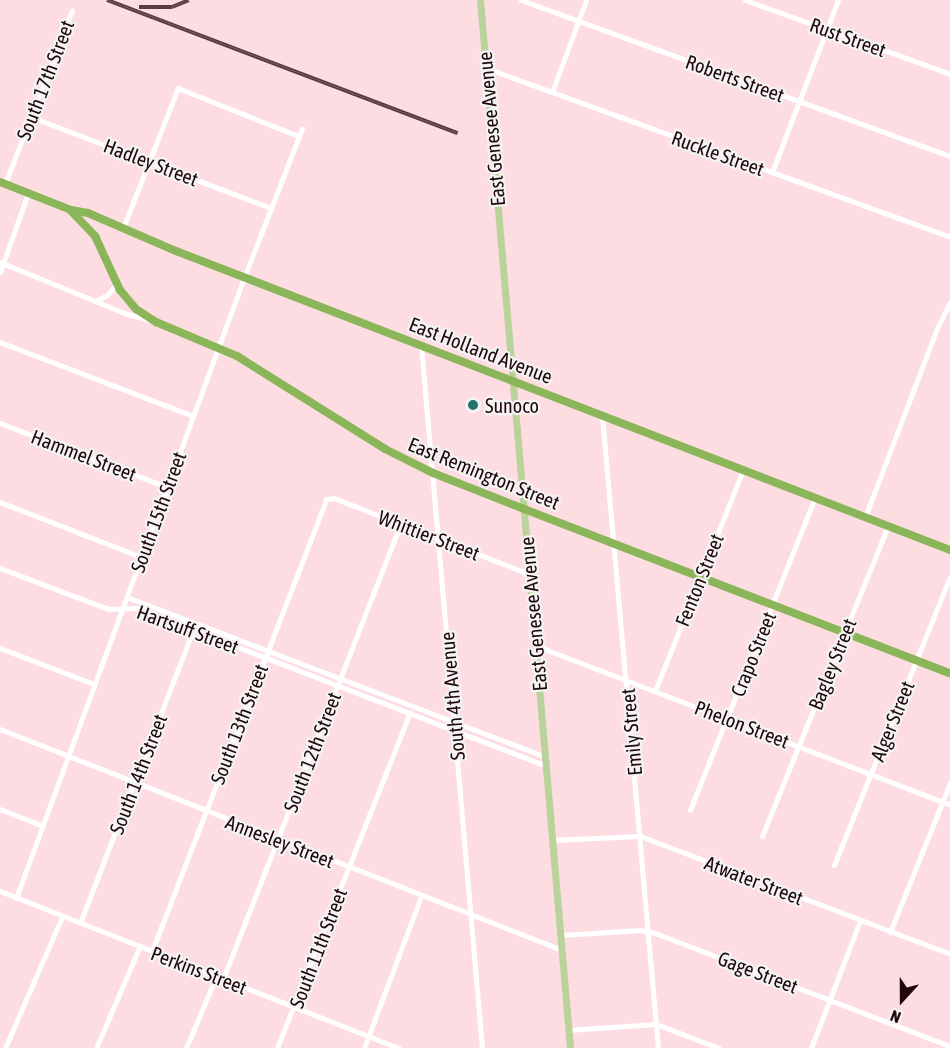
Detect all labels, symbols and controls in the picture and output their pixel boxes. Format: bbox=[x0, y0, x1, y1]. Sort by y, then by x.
street label: Rust Street bbox=[807, 12, 889, 62]
street label: South 17th Street bbox=[11, 17, 79, 143]
street label: Roberts Street bbox=[682, 49, 788, 107]
street label: East Genesee Avenue bbox=[472, 51, 510, 207]
street label: Ruckle Street bbox=[668, 125, 768, 181]
street label: Hadley Street bbox=[100, 133, 202, 191]
street label: East Holland Avenue bbox=[406, 312, 556, 388]
place label: Sunoco bbox=[485, 393, 539, 417]
marker: Sunoco bbox=[466, 398, 480, 412]
street label: Hammel Street bbox=[28, 424, 140, 486]
street label: East Remington Street bbox=[405, 432, 563, 514]
street label: South 15th Street bbox=[125, 448, 191, 576]
street label: Whittier Street bbox=[375, 505, 483, 565]
street label: Fenton Street bbox=[670, 530, 728, 630]
street label: East Genesee Avenue bbox=[514, 536, 552, 692]
street label: Hartsuff Street bbox=[134, 600, 242, 658]
street label: Crapo Street bbox=[725, 608, 781, 700]
street label: Bagley Street bbox=[803, 615, 861, 713]
street label: South 4th Avenue bbox=[434, 631, 470, 761]
street label: South 13th Street bbox=[205, 661, 273, 787]
street label: Alger Street bbox=[865, 677, 919, 765]
street label: Emily Street bbox=[615, 687, 647, 777]
street label: South 12th Street bbox=[278, 689, 346, 815]
street label: Phelon Street bbox=[691, 695, 793, 753]
street label: South 14th Street bbox=[104, 711, 172, 837]
street label: Annesley Street bbox=[222, 809, 338, 873]
street label: Atwater Street bbox=[701, 850, 807, 910]
street label: South 11th Street bbox=[284, 885, 352, 1011]
street label: Perkins Street bbox=[148, 941, 250, 999]
street label: Gage Street bbox=[715, 946, 801, 998]
north arrow bbox=[872, 970, 932, 1030]
text: N bbox=[888, 1007, 903, 1027]

